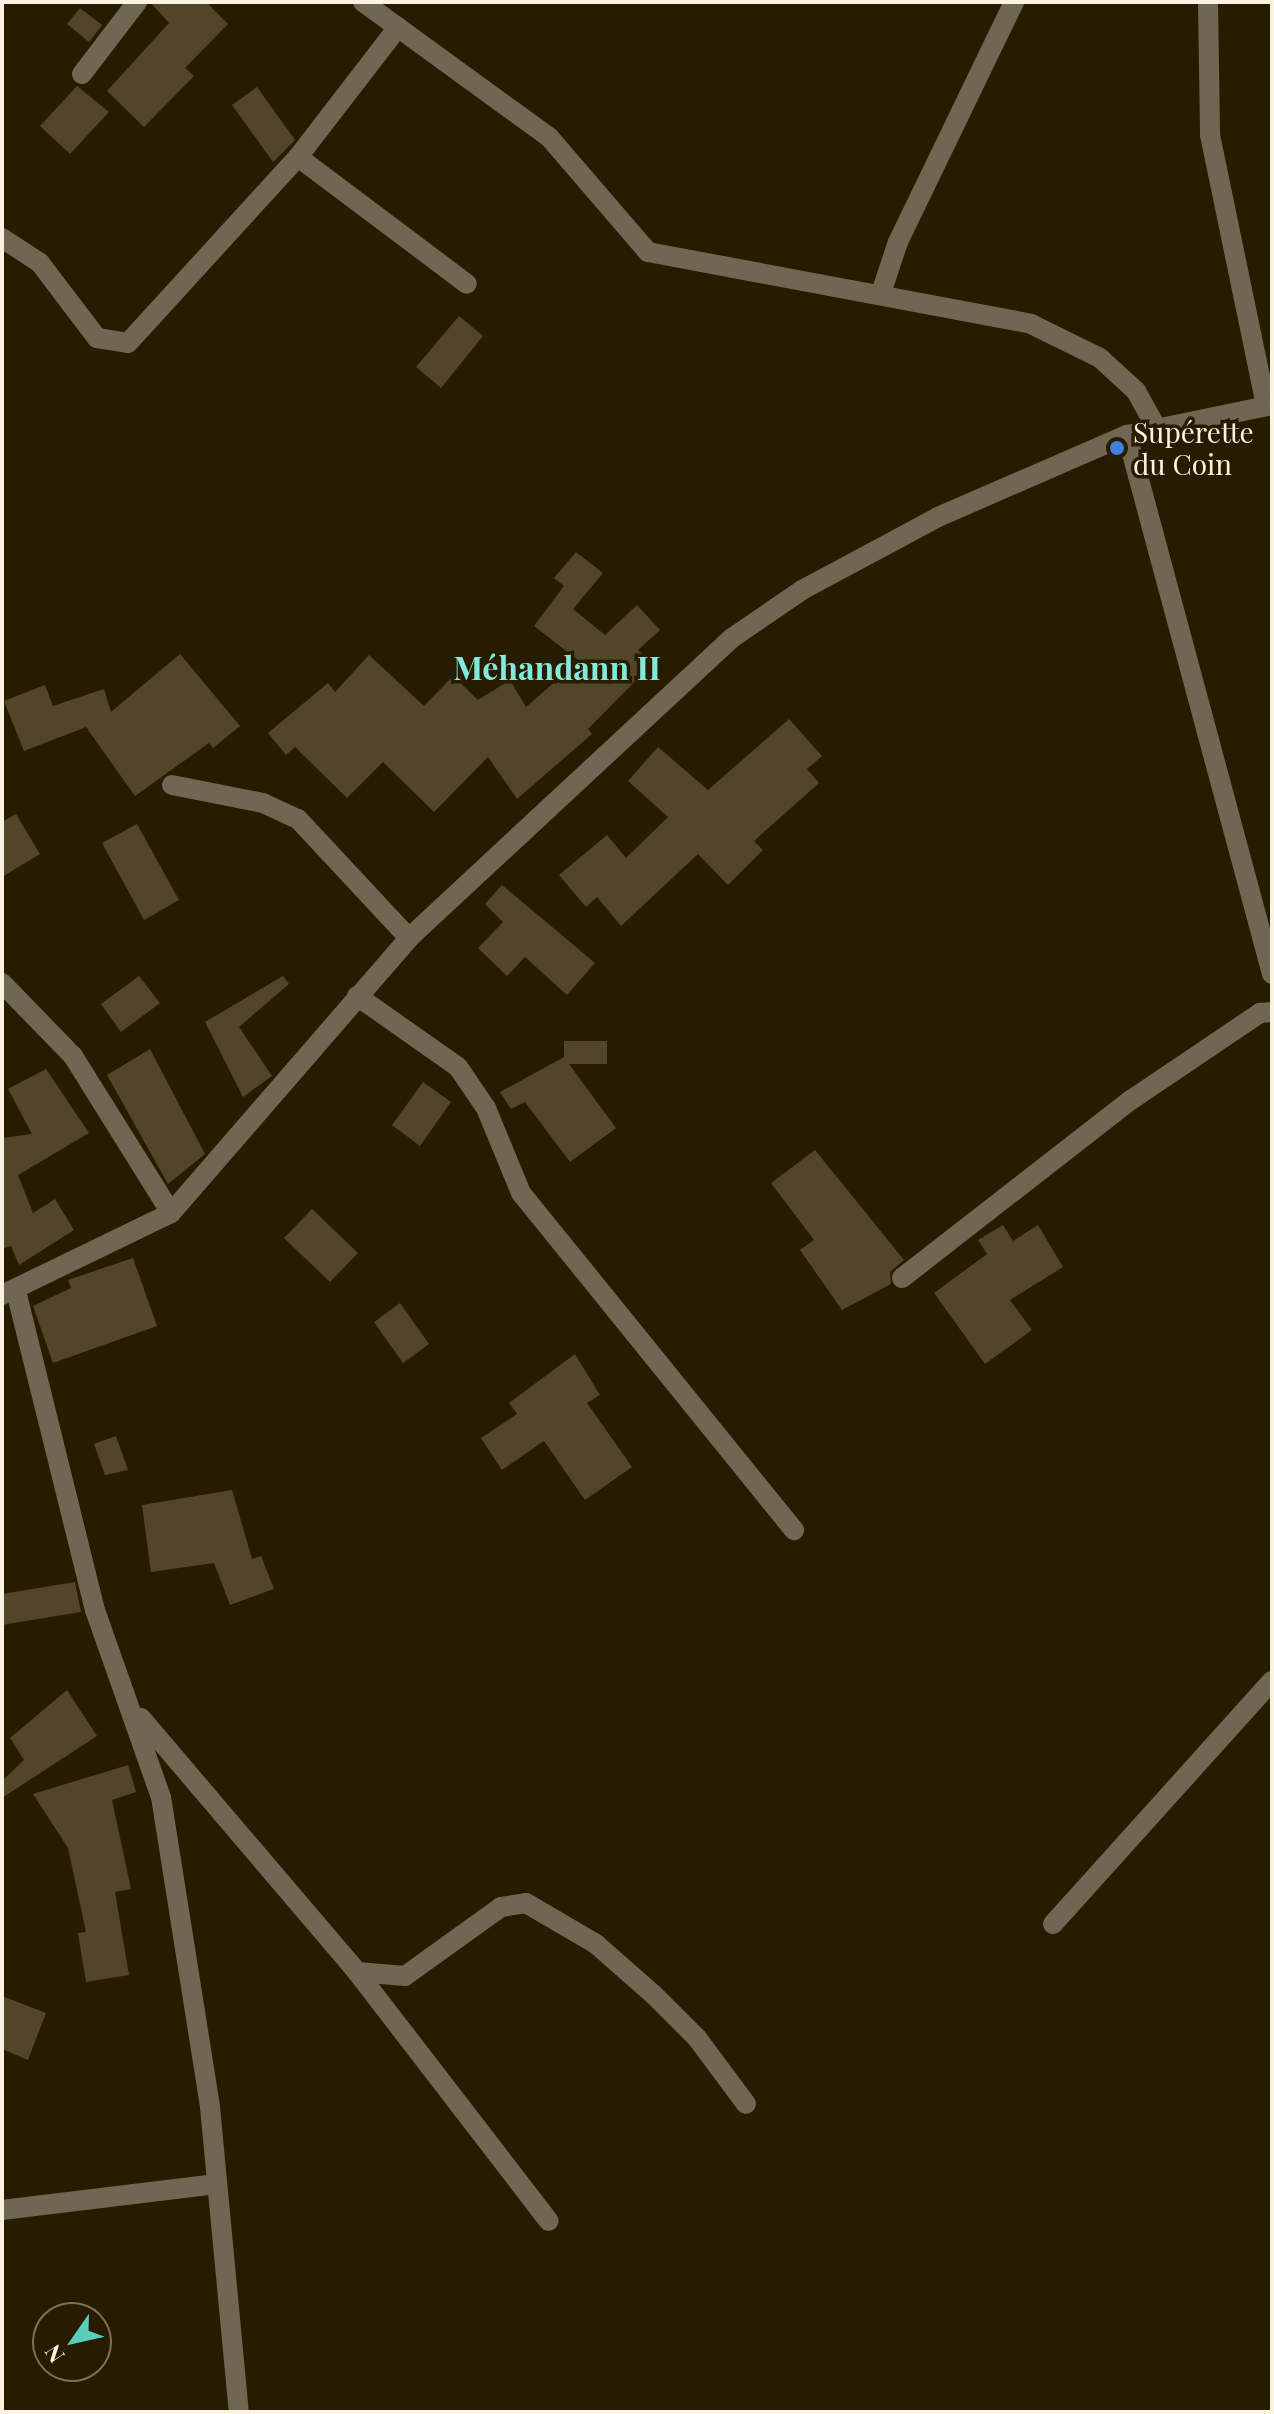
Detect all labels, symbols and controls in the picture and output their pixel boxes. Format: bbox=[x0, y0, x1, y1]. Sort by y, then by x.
place label: Supérette du Coin bbox=[1133, 415, 1254, 481]
marker: Supérette du Coin bbox=[1108, 439, 1126, 457]
district label: Méhandann II bbox=[453, 648, 661, 686]
north arrow bbox=[32, 2302, 112, 2382]
text: N bbox=[37, 2339, 71, 2369]

